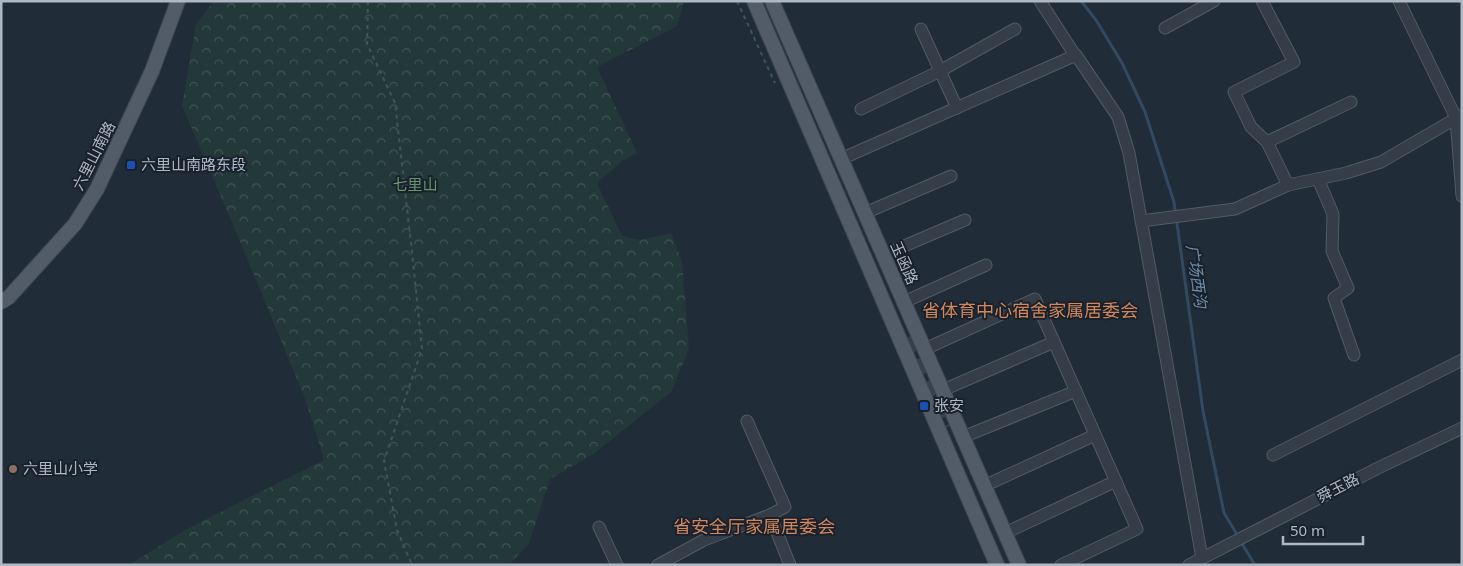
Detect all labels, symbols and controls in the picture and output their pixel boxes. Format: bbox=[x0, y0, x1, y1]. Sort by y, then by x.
street label: 六里山南路 bbox=[67, 118, 119, 194]
place label: 六里山南路东段 bbox=[141, 154, 246, 174]
marker: 六里山南路东段 bbox=[125, 159, 137, 171]
park label: 七里山 bbox=[392, 174, 438, 194]
street label: 玉函路 bbox=[887, 238, 923, 287]
water label: 广场西沟 bbox=[1182, 243, 1213, 311]
district label: 省体育中心宿舍家属居委会 bbox=[922, 298, 1138, 322]
place label: 张安 bbox=[934, 395, 964, 415]
marker: 张安 bbox=[918, 400, 930, 412]
place label: 六里山小学 bbox=[23, 458, 98, 478]
marker: 六里山小学 bbox=[7, 463, 19, 475]
street label: 舜玉路 bbox=[1313, 468, 1362, 506]
district label: 省安全厅家属居委会 bbox=[673, 514, 835, 538]
scale bar bbox=[1283, 514, 1363, 546]
text: 50 m bbox=[1290, 520, 1325, 540]

